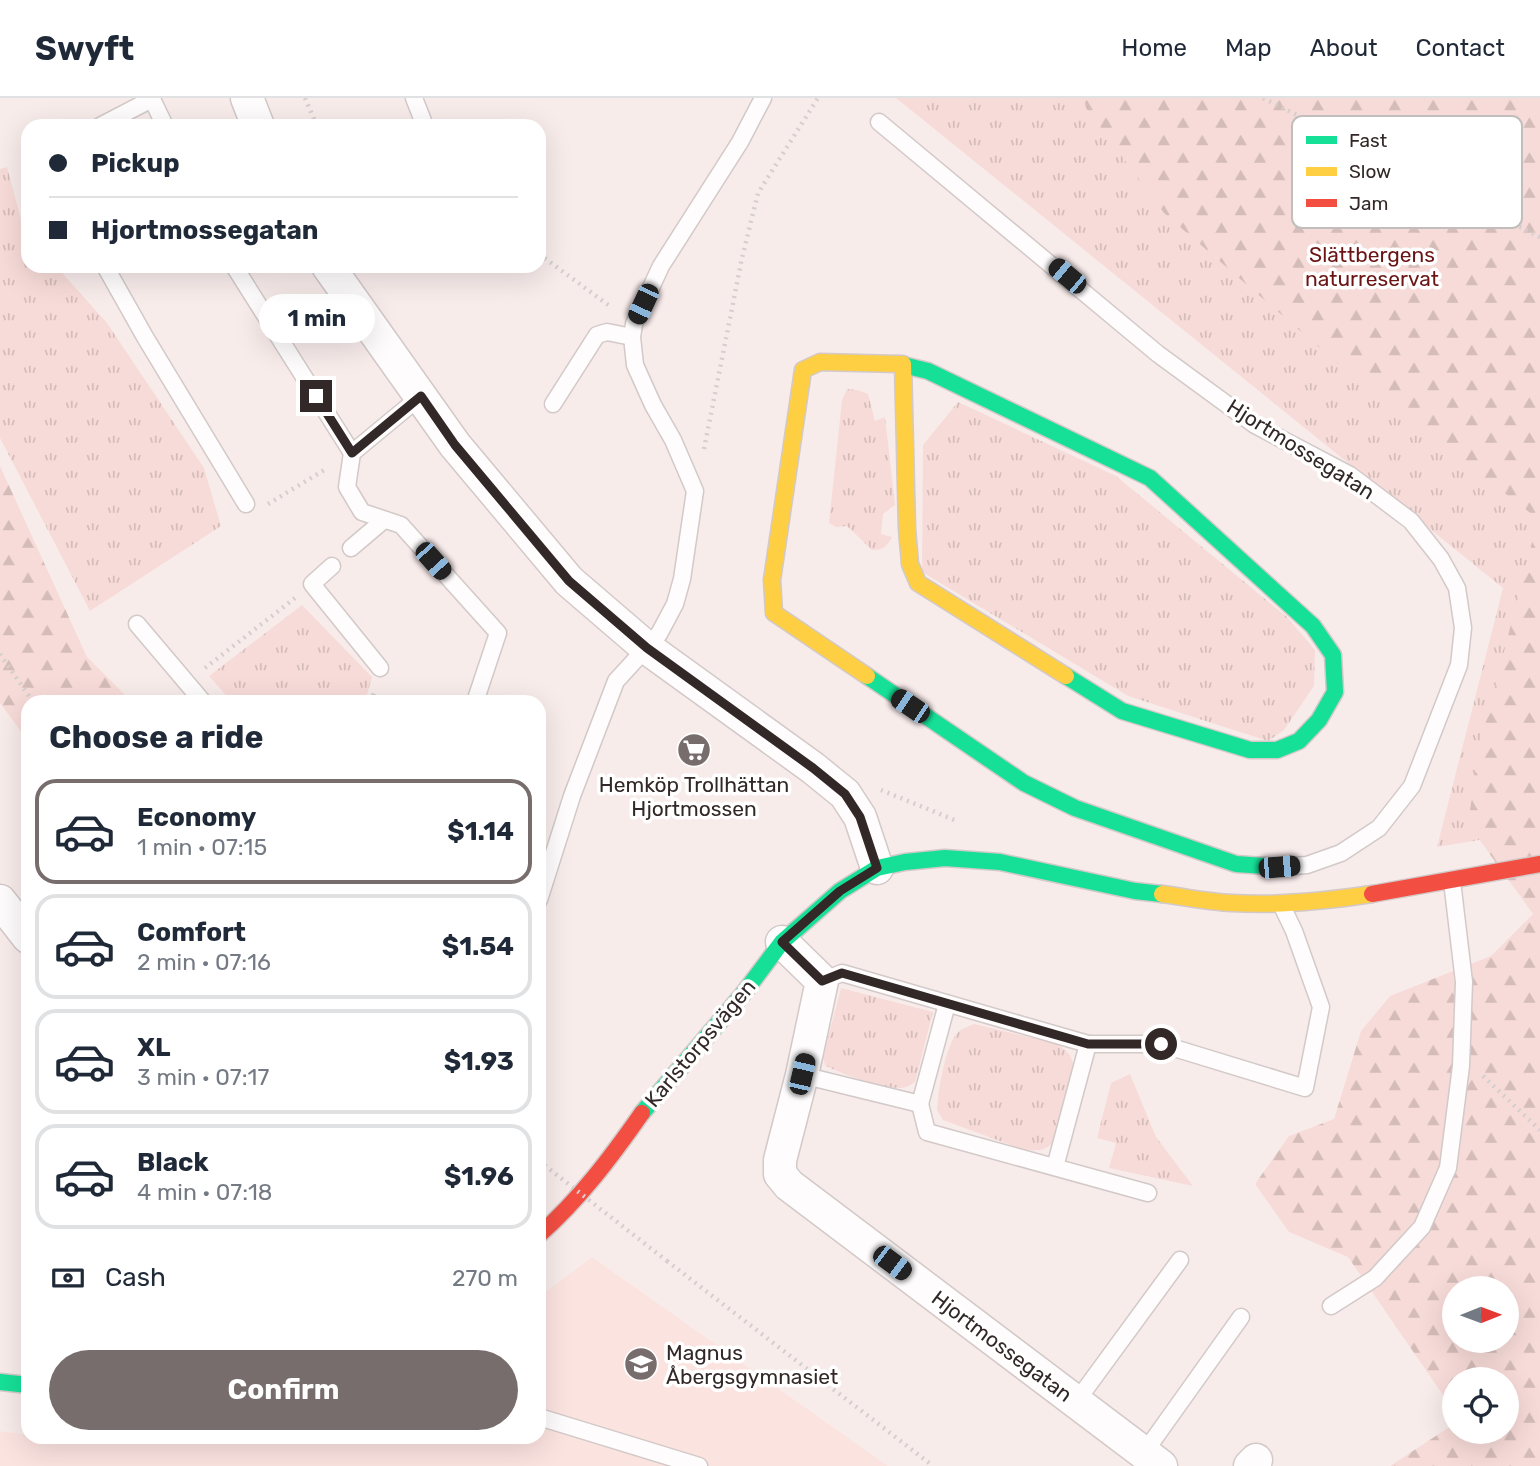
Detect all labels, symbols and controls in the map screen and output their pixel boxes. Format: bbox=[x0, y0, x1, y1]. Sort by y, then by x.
text: Swyft bbox=[35, 29, 134, 68]
text: Home bbox=[1121, 34, 1187, 62]
text: Map bbox=[1225, 34, 1272, 62]
text: About bbox=[1310, 34, 1378, 62]
text: Contact bbox=[1416, 34, 1505, 62]
legend bbox=[1292, 116, 1522, 228]
text: Fast bbox=[1349, 129, 1388, 152]
text: Pickup bbox=[91, 148, 180, 179]
text: Slow bbox=[1349, 160, 1391, 183]
text: Jam bbox=[1349, 192, 1388, 215]
text: Hjortmossegatan bbox=[91, 215, 319, 246]
park label: Slättbergens naturreservat bbox=[1305, 242, 1439, 291]
car bbox=[1045, 254, 1090, 298]
car bbox=[625, 281, 662, 327]
callout: 1 min bbox=[258, 294, 374, 344]
text: 1 min bbox=[288, 304, 346, 332]
route end bbox=[300, 380, 332, 412]
street label: Hjortmossegatan bbox=[1223, 394, 1379, 504]
car bbox=[412, 538, 455, 584]
car bbox=[887, 686, 934, 726]
text: Choose a ride bbox=[49, 718, 263, 756]
supermarket icon: Hemköp Trollhättan Hjortmossen bbox=[675, 731, 713, 769]
place label: Hemköp Trollhättan Hjortmossen bbox=[599, 772, 789, 821]
icon: car bbox=[53, 800, 116, 863]
text: Economy bbox=[137, 802, 256, 833]
text: $1.14 bbox=[447, 816, 514, 847]
text: 1 min · 07:15 bbox=[137, 833, 267, 861]
car bbox=[1258, 855, 1301, 879]
icon: car bbox=[53, 915, 116, 978]
text: Comfort bbox=[137, 917, 246, 948]
text: $1.54 bbox=[442, 931, 514, 962]
text: 2 min · 07:16 bbox=[137, 948, 271, 976]
street label: Karlstorpsvägen bbox=[639, 974, 761, 1112]
route start bbox=[1145, 1028, 1177, 1060]
icon: car bbox=[53, 1030, 116, 1093]
text: XL bbox=[137, 1032, 170, 1063]
text: $1.93 bbox=[444, 1046, 514, 1077]
car bbox=[788, 1051, 817, 1097]
text: 3 min · 07:17 bbox=[137, 1063, 269, 1091]
icon: car bbox=[53, 1145, 116, 1208]
text: Black bbox=[137, 1147, 209, 1178]
text: $1.96 bbox=[444, 1161, 514, 1192]
text: 4 min · 07:18 bbox=[137, 1178, 273, 1206]
car bbox=[869, 1242, 916, 1284]
icon: cash bbox=[49, 1259, 87, 1297]
text: Cash bbox=[105, 1262, 166, 1293]
text: 270 m bbox=[452, 1264, 518, 1292]
north arrow bbox=[1442, 1276, 1519, 1353]
map controls bbox=[1442, 1276, 1519, 1444]
street label: Hjortmossegatan bbox=[927, 1285, 1077, 1407]
place label: Magnus Åbergsgymnasiet bbox=[666, 1340, 838, 1389]
school or university icon: Magnus Åbergsgymnasiet bbox=[622, 1345, 660, 1383]
button: Confirm bbox=[49, 1350, 518, 1430]
button: locate bbox=[1442, 1367, 1519, 1444]

